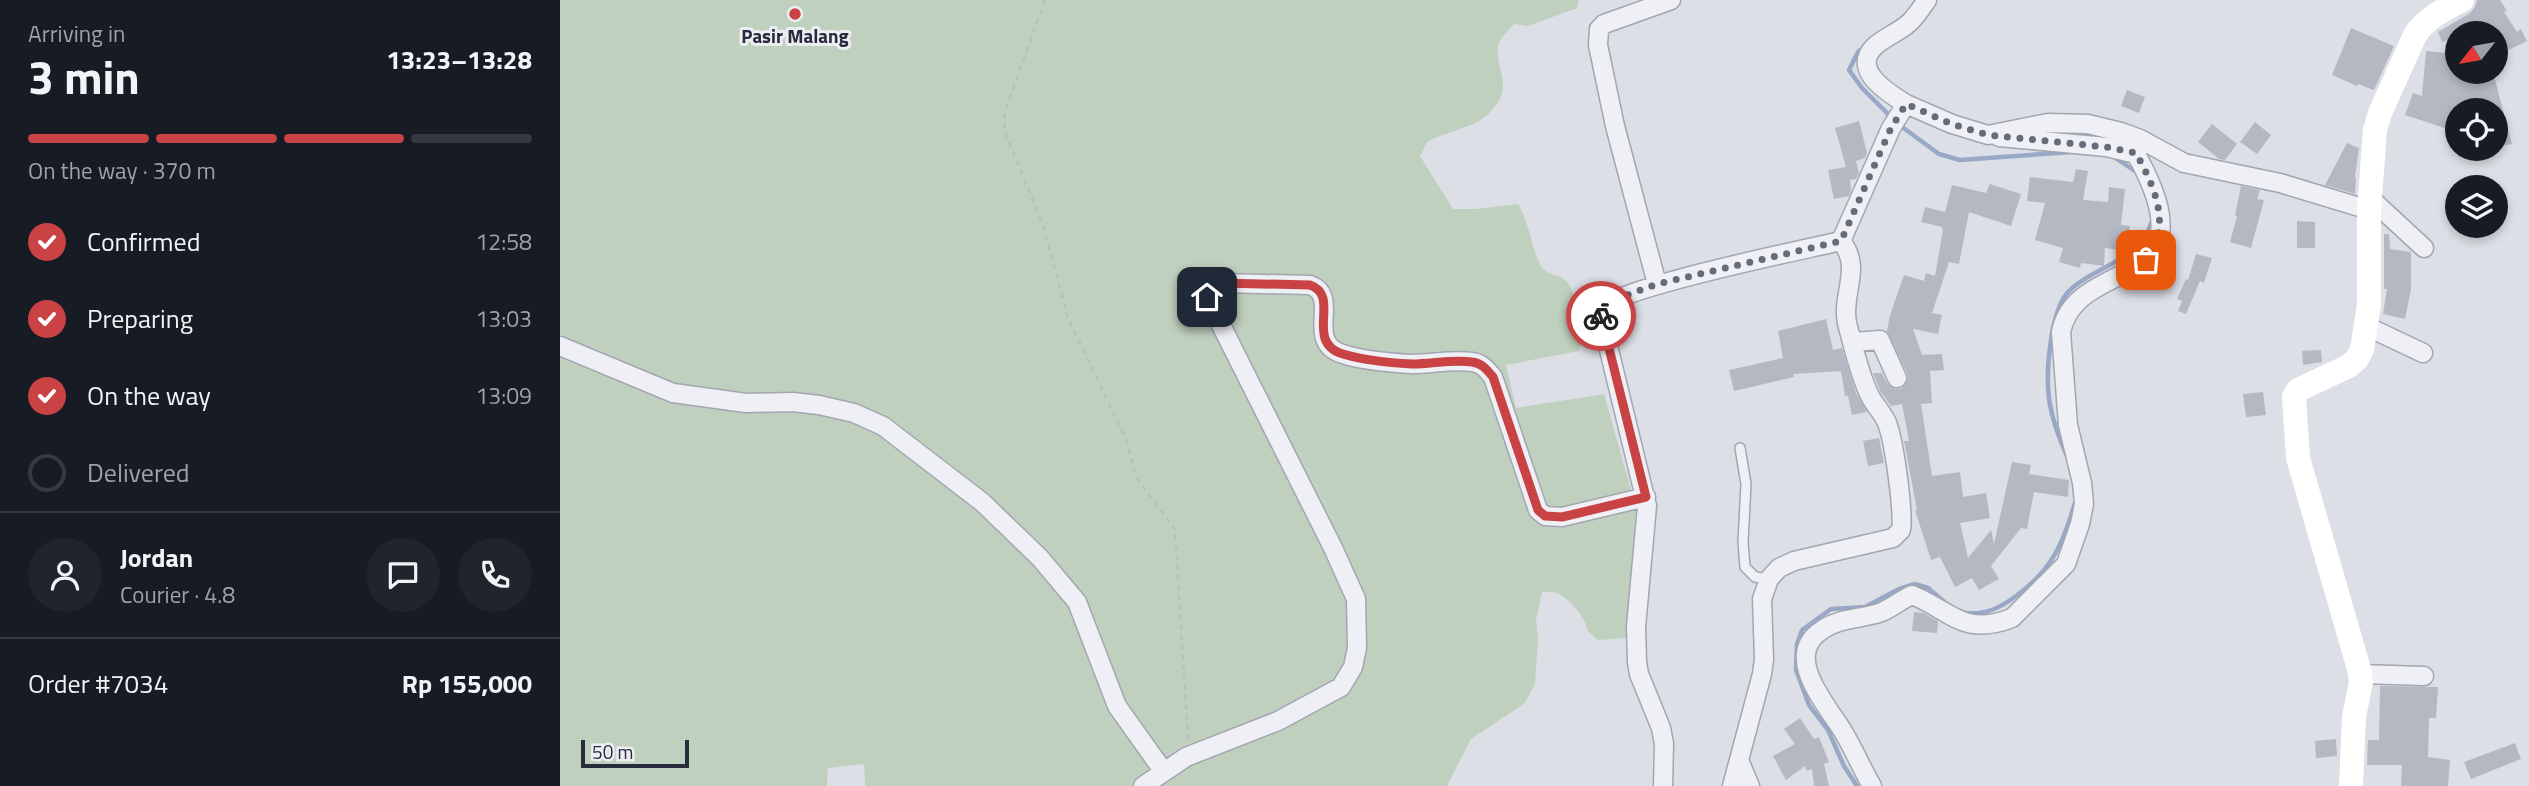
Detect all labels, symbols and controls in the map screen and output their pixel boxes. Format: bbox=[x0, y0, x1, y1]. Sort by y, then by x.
marker: Pasir Malang bbox=[787, 6, 803, 22]
text: Arriving in bbox=[28, 16, 125, 51]
place label: Pasir Malang bbox=[741, 21, 849, 50]
north arrow bbox=[2445, 21, 2508, 84]
map controls bbox=[2445, 21, 2508, 238]
text: 13:23–13:28 bbox=[386, 40, 532, 79]
text: 3 min bbox=[28, 42, 140, 112]
button: locate bbox=[2445, 98, 2508, 161]
text: On the way · 370 m bbox=[28, 153, 216, 188]
button: layers bbox=[2445, 175, 2508, 238]
text: Confirmed bbox=[87, 222, 201, 261]
icon: check bbox=[28, 223, 66, 261]
text: 12:58 bbox=[475, 224, 532, 259]
pin bbox=[2116, 230, 2176, 290]
icon: bag bbox=[2127, 241, 2165, 279]
pin bbox=[1177, 267, 1237, 327]
icon: home bbox=[1188, 278, 1226, 316]
courier bbox=[1566, 281, 1636, 351]
icon: bike bbox=[1582, 297, 1620, 335]
text: Preparing bbox=[87, 299, 193, 338]
icon: check bbox=[28, 300, 66, 338]
text: 13:03 bbox=[475, 301, 532, 336]
text: On the way bbox=[87, 376, 211, 415]
icon: check bbox=[28, 377, 66, 415]
text: 13:09 bbox=[475, 378, 532, 413]
text: Delivered bbox=[87, 453, 190, 492]
button: person bbox=[28, 538, 102, 612]
text: Jordan bbox=[120, 538, 193, 577]
button: chat bbox=[366, 538, 440, 612]
button: phone bbox=[458, 538, 532, 612]
text: Courier · 4.8 bbox=[120, 577, 235, 612]
text: Order #7034 bbox=[28, 664, 168, 703]
text: Rp 155,000 bbox=[402, 664, 532, 703]
scale bar bbox=[581, 737, 690, 769]
text: 50 m bbox=[592, 737, 633, 766]

